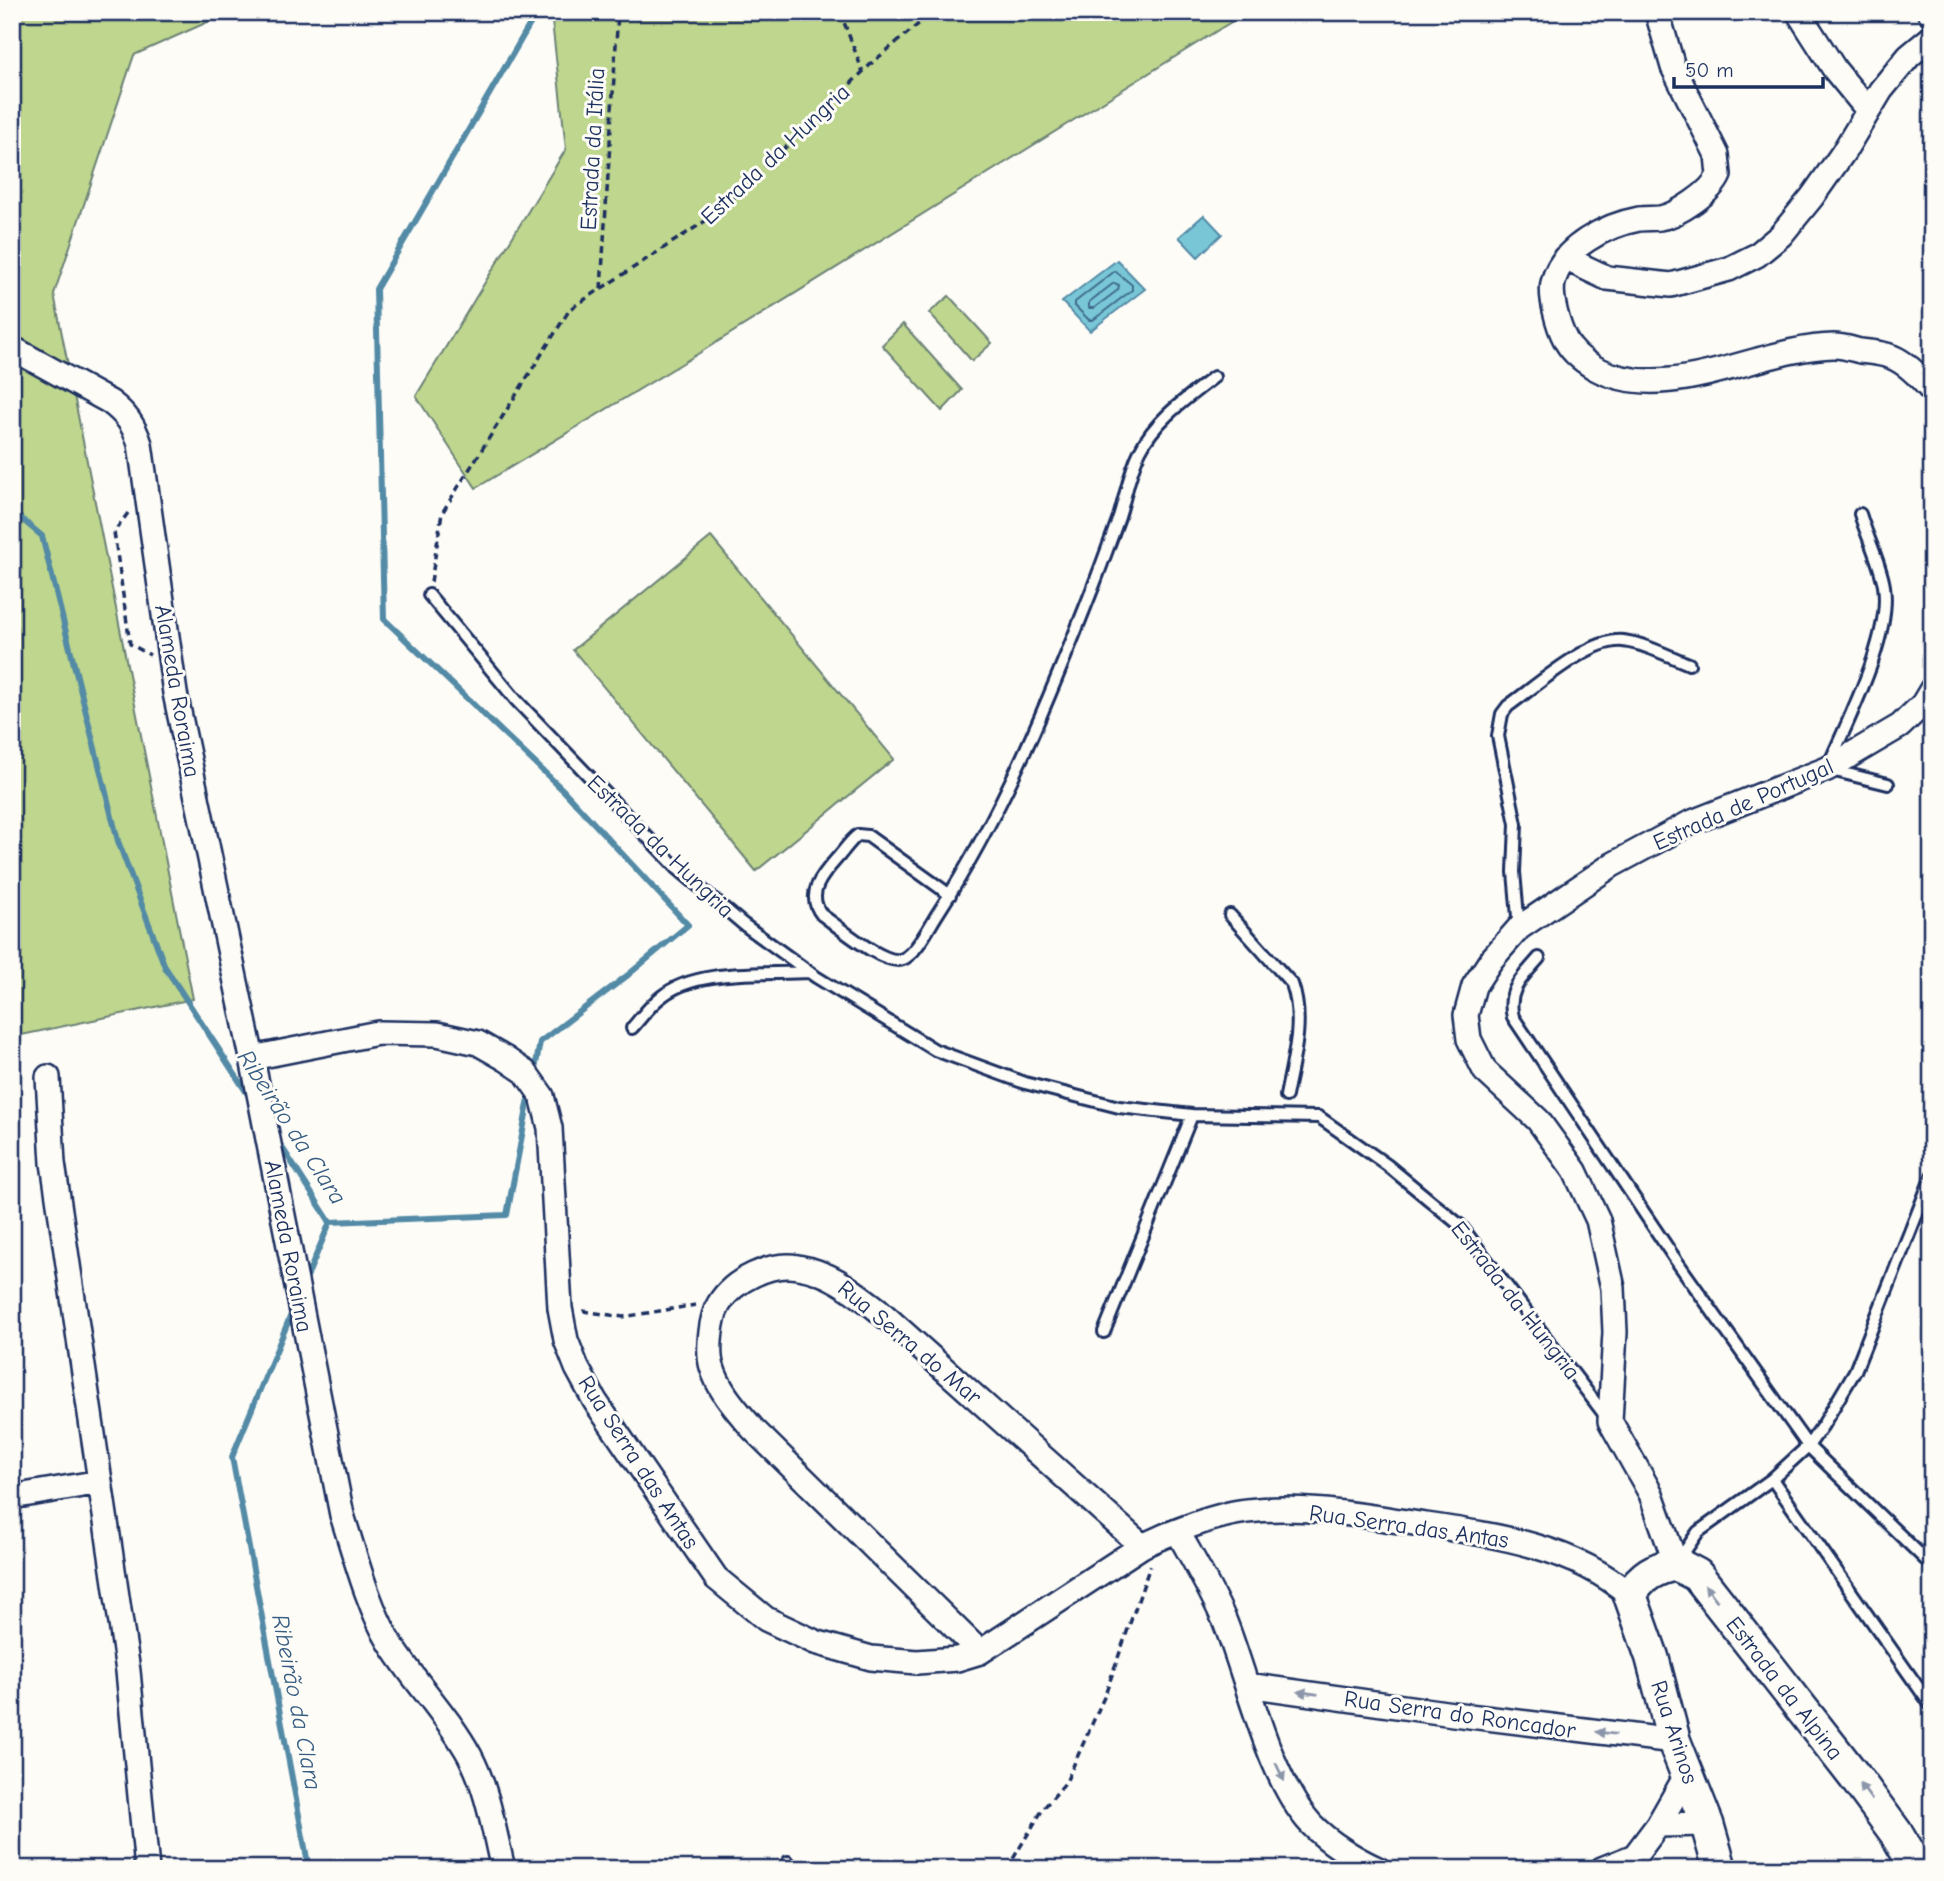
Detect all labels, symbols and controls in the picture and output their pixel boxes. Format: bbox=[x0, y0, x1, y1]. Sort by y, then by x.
scale bar bbox=[1674, 46, 1823, 90]
text: 50 m bbox=[1685, 58, 1734, 82]
street label: Estrada da Itália bbox=[575, 67, 610, 231]
street label: Estrada da Hungria bbox=[695, 78, 855, 230]
street label: Alameda Roraima bbox=[149, 603, 206, 780]
street label: Estrada de Portugal bbox=[1649, 753, 1837, 856]
street label: Estrada da Hungria bbox=[582, 769, 740, 923]
water label: Ribeirão da Clara bbox=[232, 1045, 352, 1209]
street label: Alameda Roraima bbox=[259, 1158, 318, 1334]
street label: Estrada da Hungria bbox=[1445, 1216, 1586, 1385]
street label: Rua Serra do Mar bbox=[832, 1275, 988, 1411]
street label: Rua Serra das Antas bbox=[572, 1370, 705, 1554]
street label: Rua Serra das Antas bbox=[1307, 1499, 1511, 1554]
one-way arrow bbox=[1703, 1585, 1718, 1603]
street label: Estrada da Alpina bbox=[1720, 1611, 1849, 1765]
water label: Ribeirão da Clara bbox=[266, 1612, 328, 1792]
street label: Rua Arinos bbox=[1645, 1677, 1704, 1787]
street label: Rua Serra do Roncador bbox=[1342, 1685, 1578, 1744]
one-way arrow bbox=[1297, 1687, 1319, 1698]
one-way arrow bbox=[1595, 1727, 1617, 1738]
one-way arrow bbox=[1274, 1762, 1286, 1782]
one-way arrow bbox=[1859, 1783, 1873, 1801]

